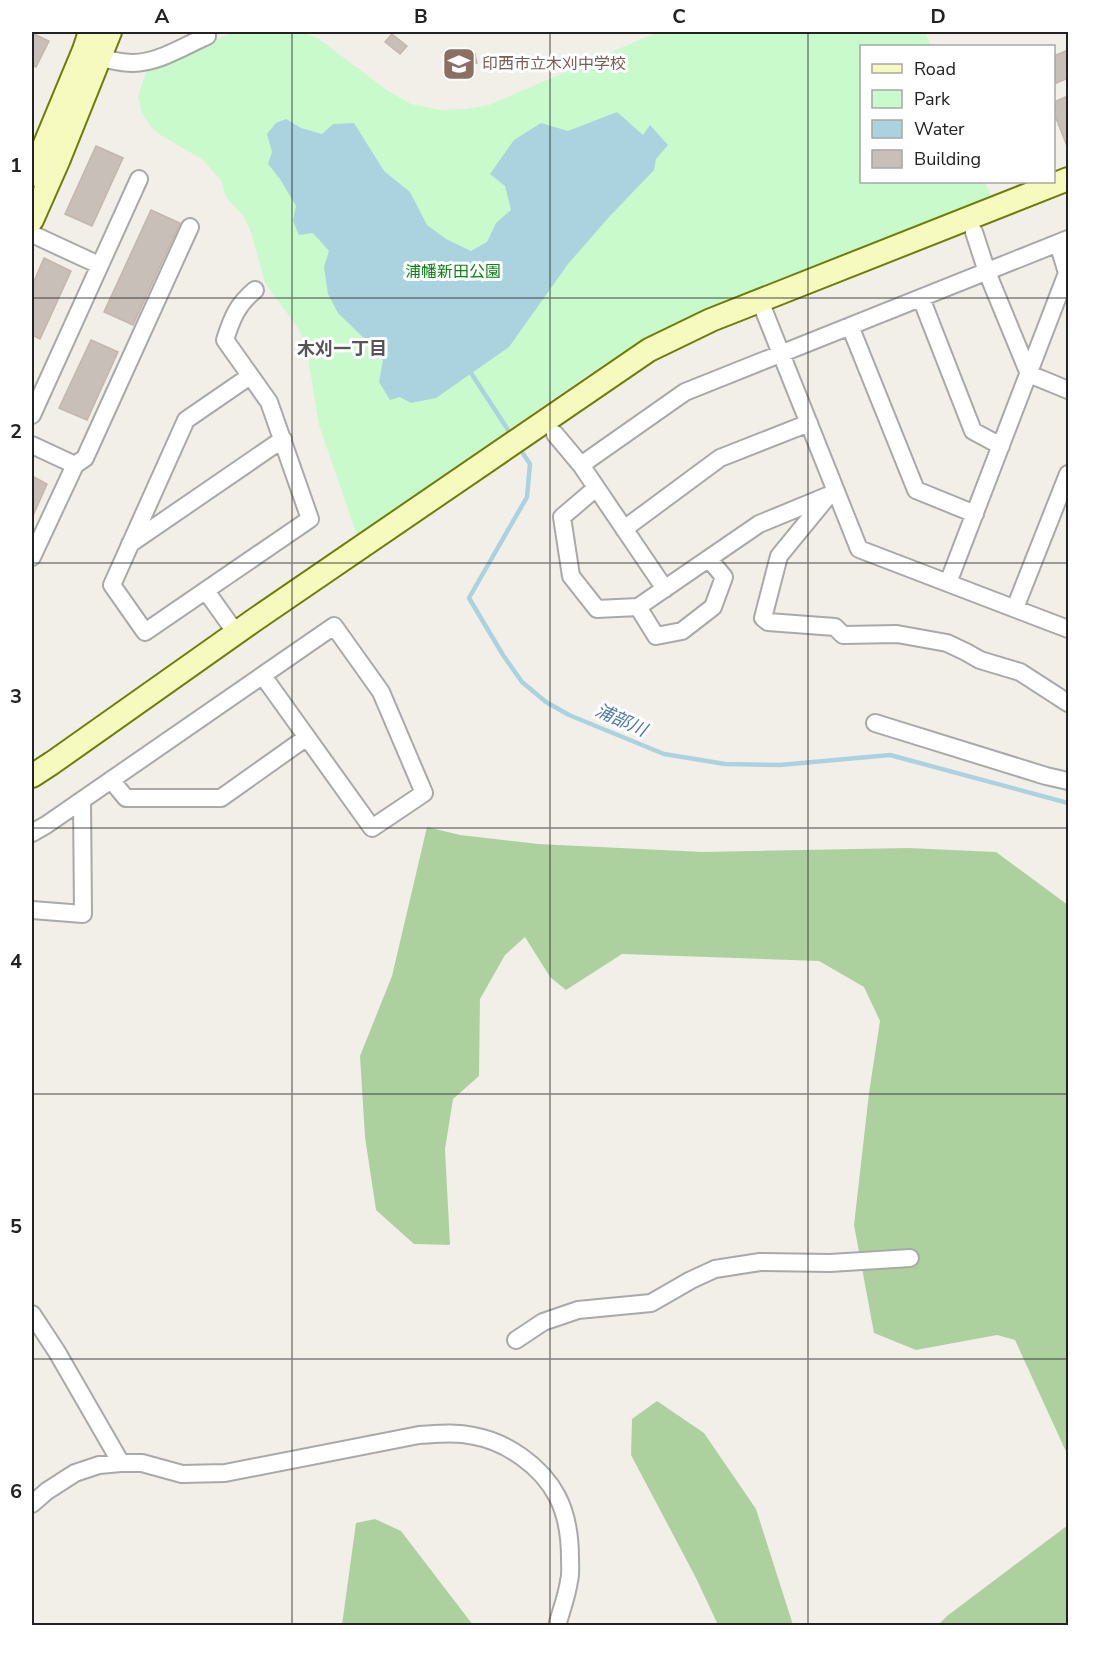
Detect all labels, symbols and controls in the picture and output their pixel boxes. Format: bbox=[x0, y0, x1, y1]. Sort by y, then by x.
text: A bbox=[155, 3, 170, 30]
text: B bbox=[414, 3, 428, 30]
text: C bbox=[672, 3, 686, 30]
text: D bbox=[930, 3, 946, 30]
legend bbox=[860, 45, 1055, 183]
school or university icon: 印西市立木刈中学校 bbox=[441, 46, 477, 82]
place label: 印西市立木刈中学校 bbox=[482, 53, 626, 75]
text: Road bbox=[914, 57, 956, 81]
text: Park bbox=[914, 87, 951, 111]
text: Water bbox=[914, 117, 965, 141]
text: Building bbox=[914, 147, 981, 171]
text: 1 bbox=[10, 152, 22, 179]
park label: 浦幡新田公園 bbox=[405, 261, 501, 283]
district label: 木刈一丁目 bbox=[297, 337, 387, 361]
text: 2 bbox=[10, 418, 22, 445]
text: 3 bbox=[10, 683, 22, 710]
water label: 浦部川 bbox=[591, 698, 652, 743]
text: 4 bbox=[10, 948, 22, 975]
text: 5 bbox=[10, 1213, 22, 1240]
text: 6 bbox=[10, 1478, 22, 1505]

